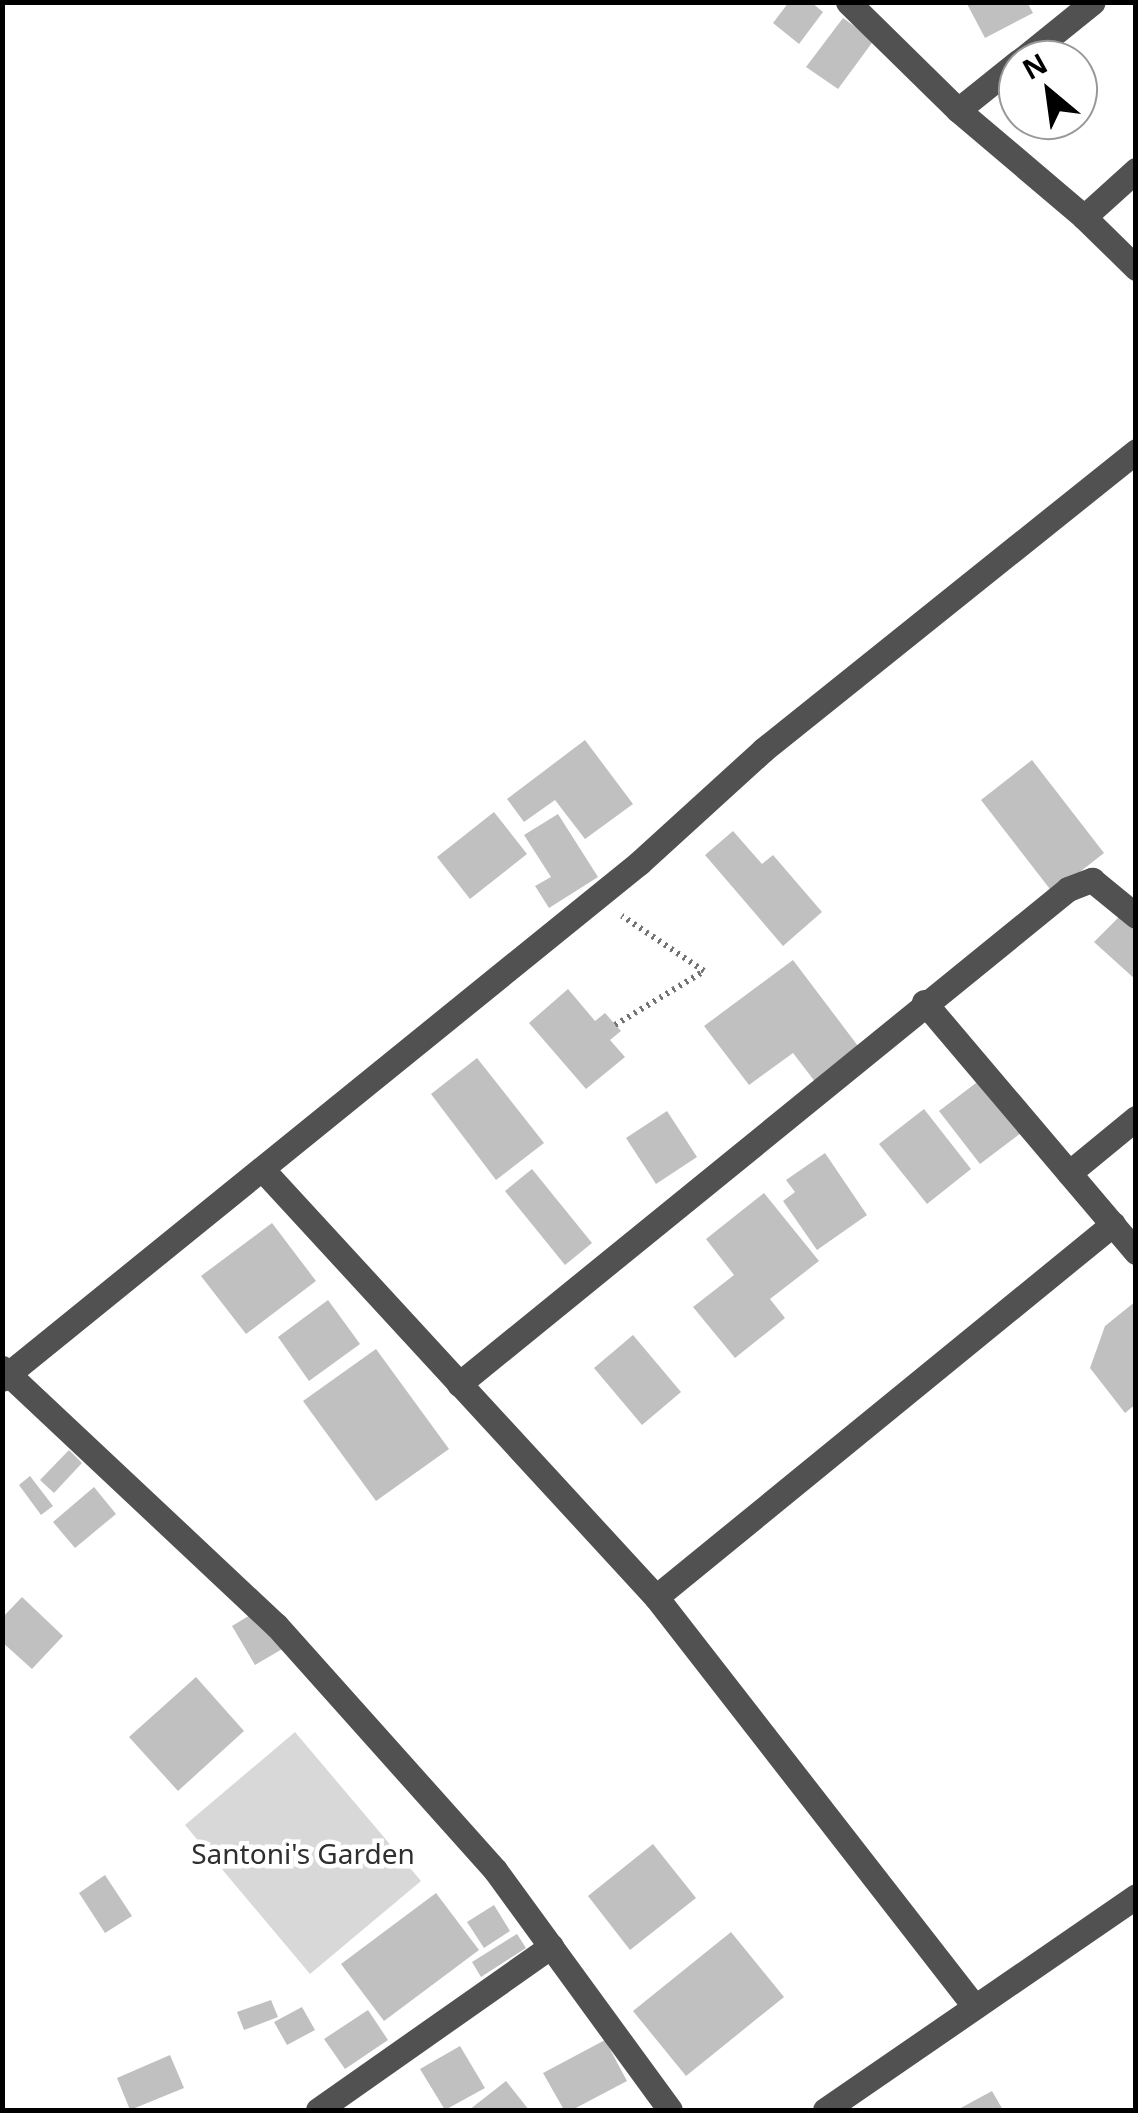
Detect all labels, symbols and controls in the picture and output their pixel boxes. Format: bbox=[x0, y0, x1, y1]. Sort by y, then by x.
north arrow bbox=[998, 40, 1098, 140]
text: N bbox=[1015, 43, 1054, 88]
park label: Santoni's Garden bbox=[191, 1836, 415, 1870]

